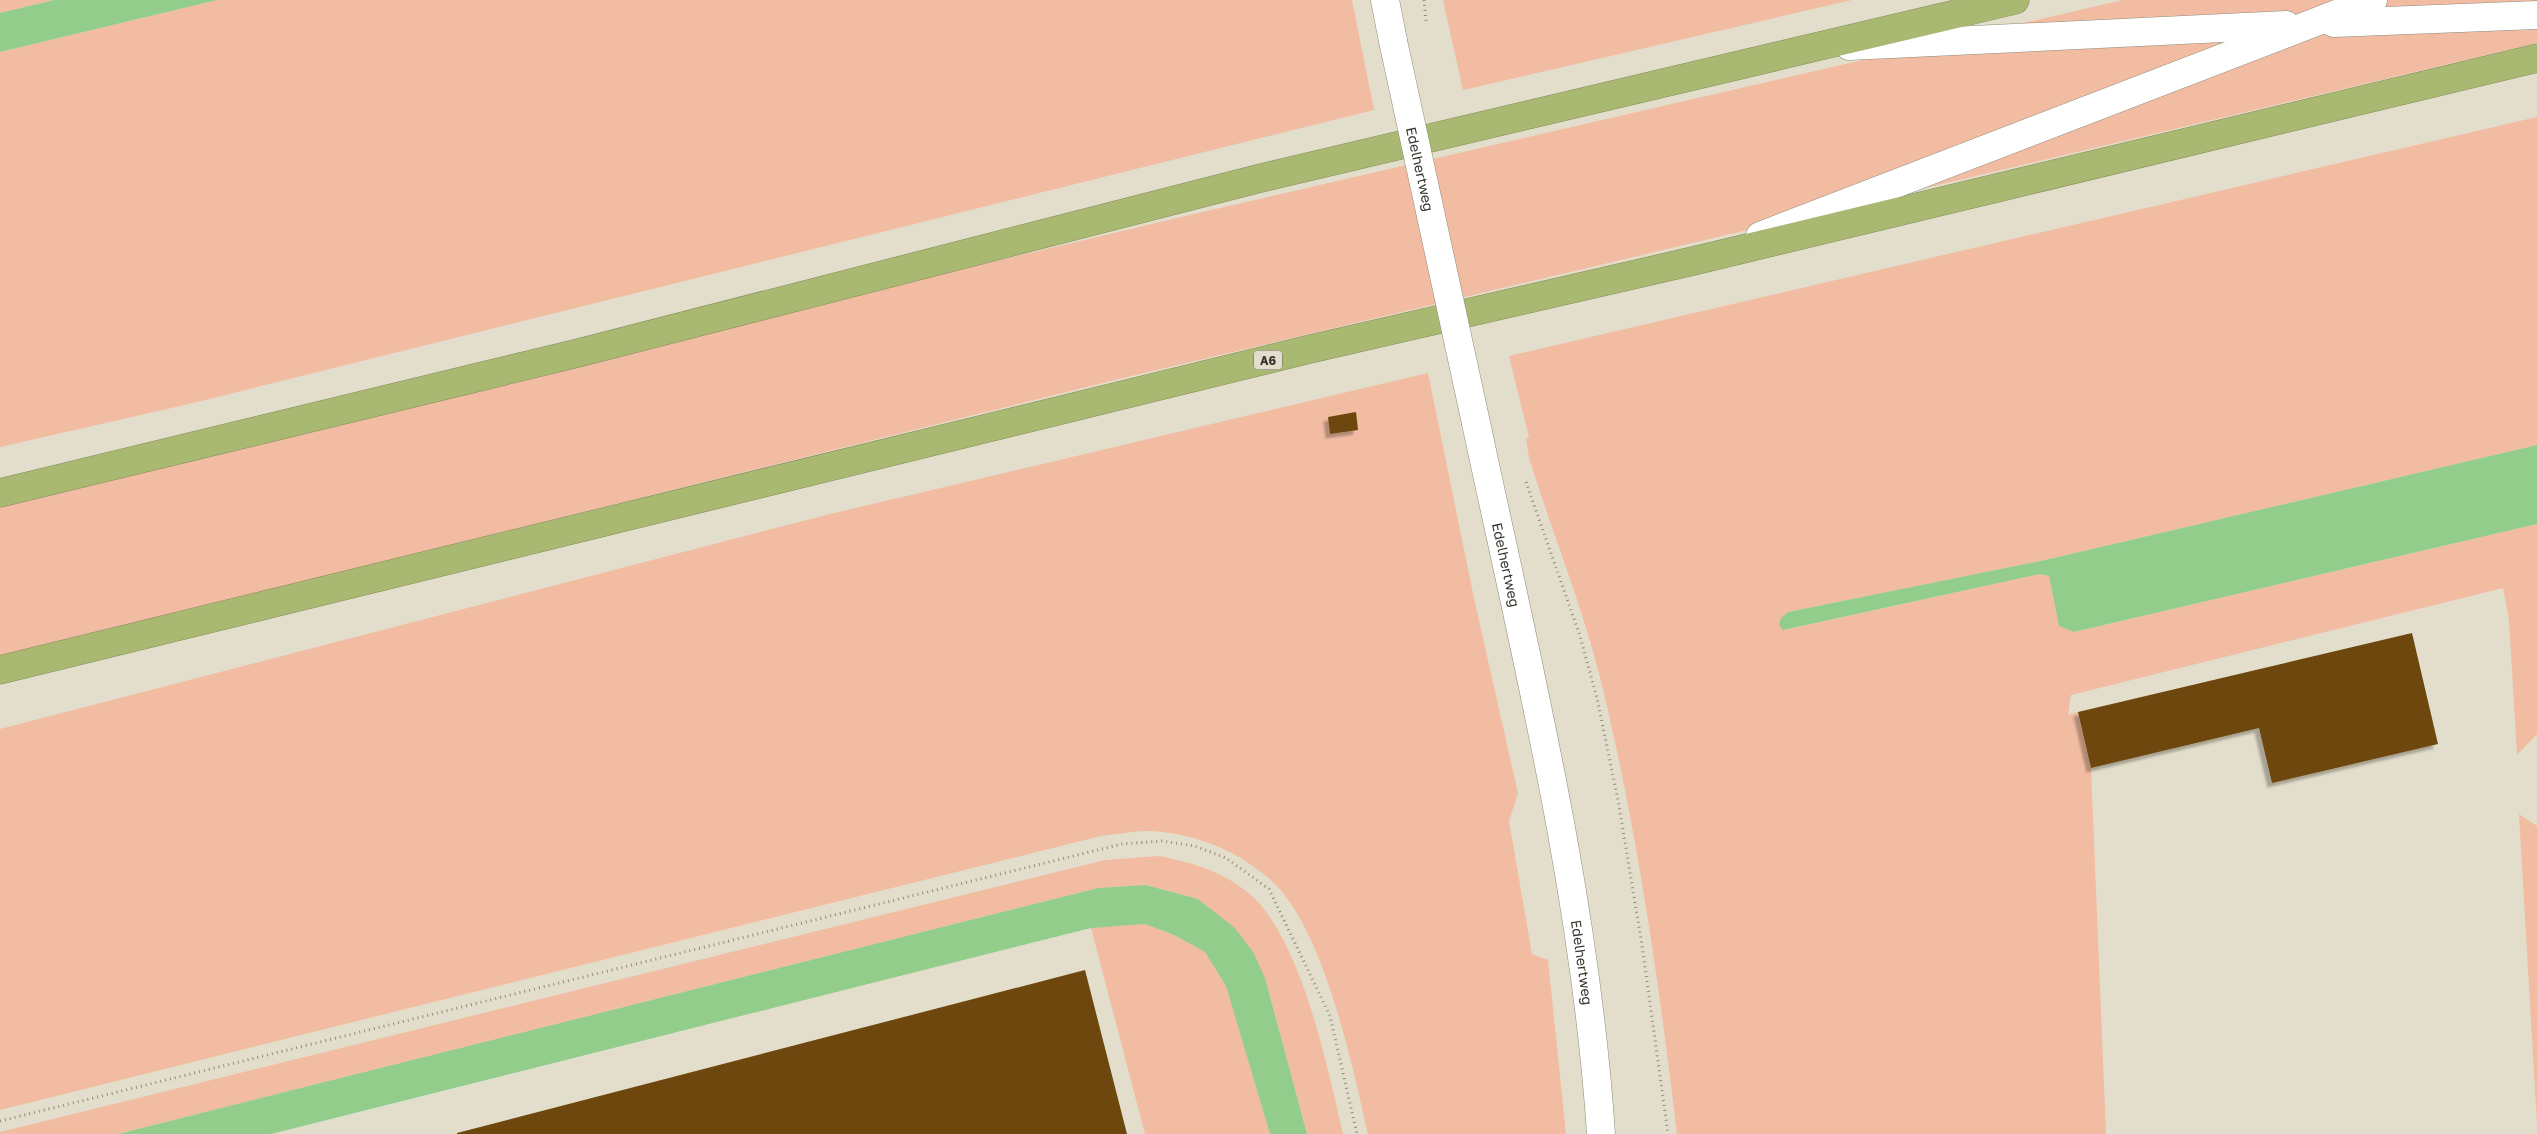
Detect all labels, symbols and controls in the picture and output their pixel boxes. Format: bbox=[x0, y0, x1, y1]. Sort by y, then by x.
street label: Edelhertweg bbox=[1403, 125, 1438, 213]
road number: A6 bbox=[1254, 350, 1282, 370]
street label: Edelhertweg bbox=[1489, 521, 1524, 608]
street label: Edelhertweg bbox=[1568, 919, 1597, 1006]

